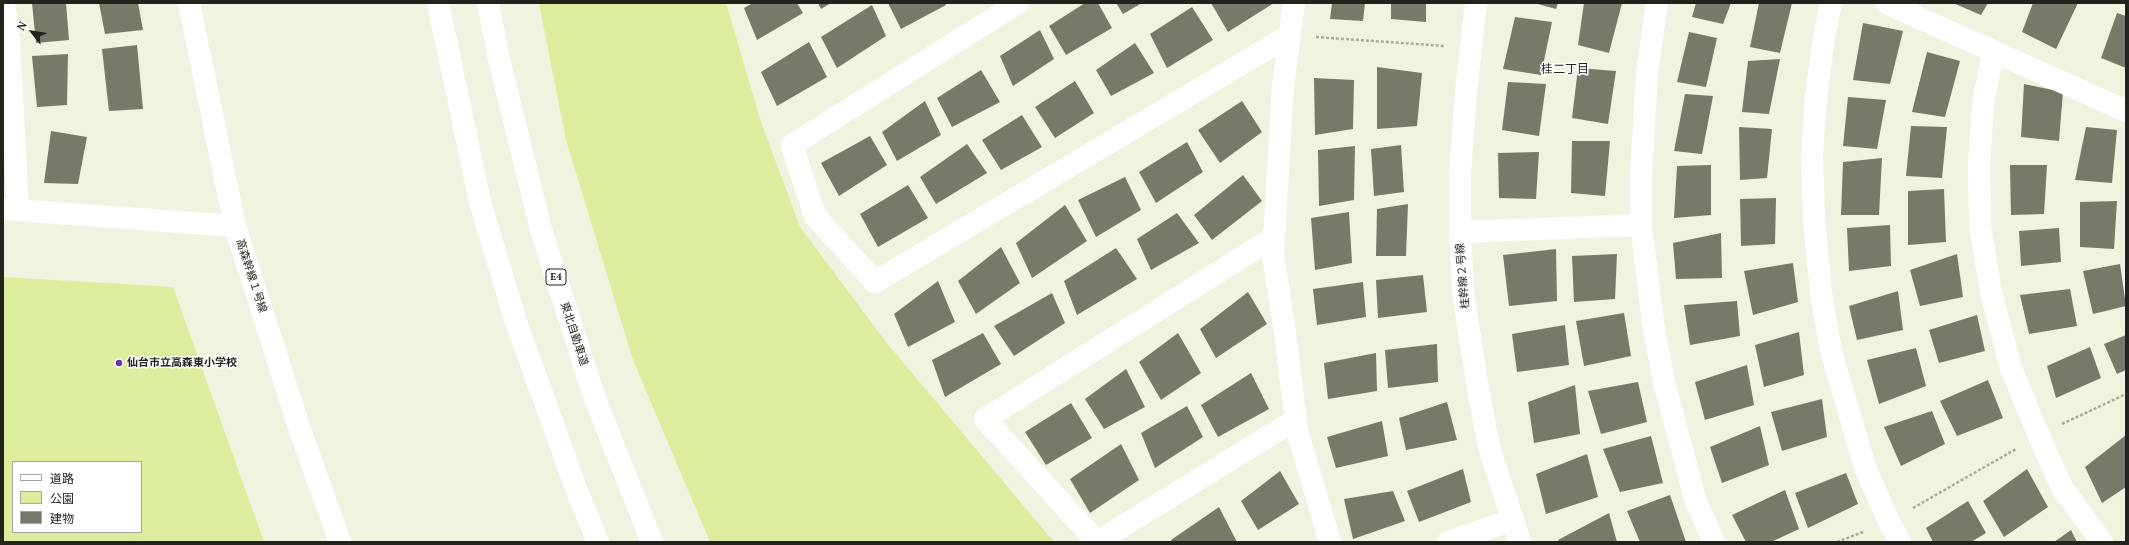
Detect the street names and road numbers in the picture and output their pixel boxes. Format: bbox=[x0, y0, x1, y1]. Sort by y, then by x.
street label: 高森幹線１号線 bbox=[233, 237, 269, 315]
street label: 桂幹線２号線 bbox=[1454, 243, 1472, 309]
road number: E4 bbox=[546, 269, 566, 285]
street label: 東北自動車道 bbox=[558, 301, 590, 367]

